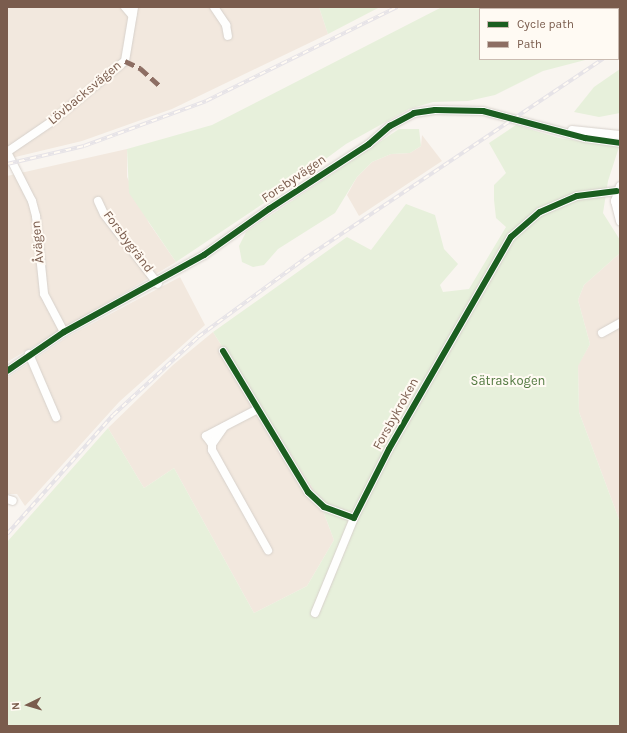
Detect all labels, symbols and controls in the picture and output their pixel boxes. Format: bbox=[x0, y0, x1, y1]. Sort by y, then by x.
legend bbox=[479, 8, 619, 60]
text: Cycle path bbox=[517, 17, 574, 31]
text: Path bbox=[517, 37, 542, 51]
street label: Lövbacksvägen bbox=[45, 58, 125, 128]
street label: Forsbyvägen bbox=[259, 152, 329, 206]
street label: Forsbygränd bbox=[100, 208, 156, 276]
street label: Åvägen bbox=[28, 220, 48, 264]
park label: Sätraskogen bbox=[471, 373, 545, 389]
street label: Forsbykroken bbox=[370, 375, 422, 453]
north arrow bbox=[8, 685, 48, 725]
text: N bbox=[9, 702, 22, 711]

